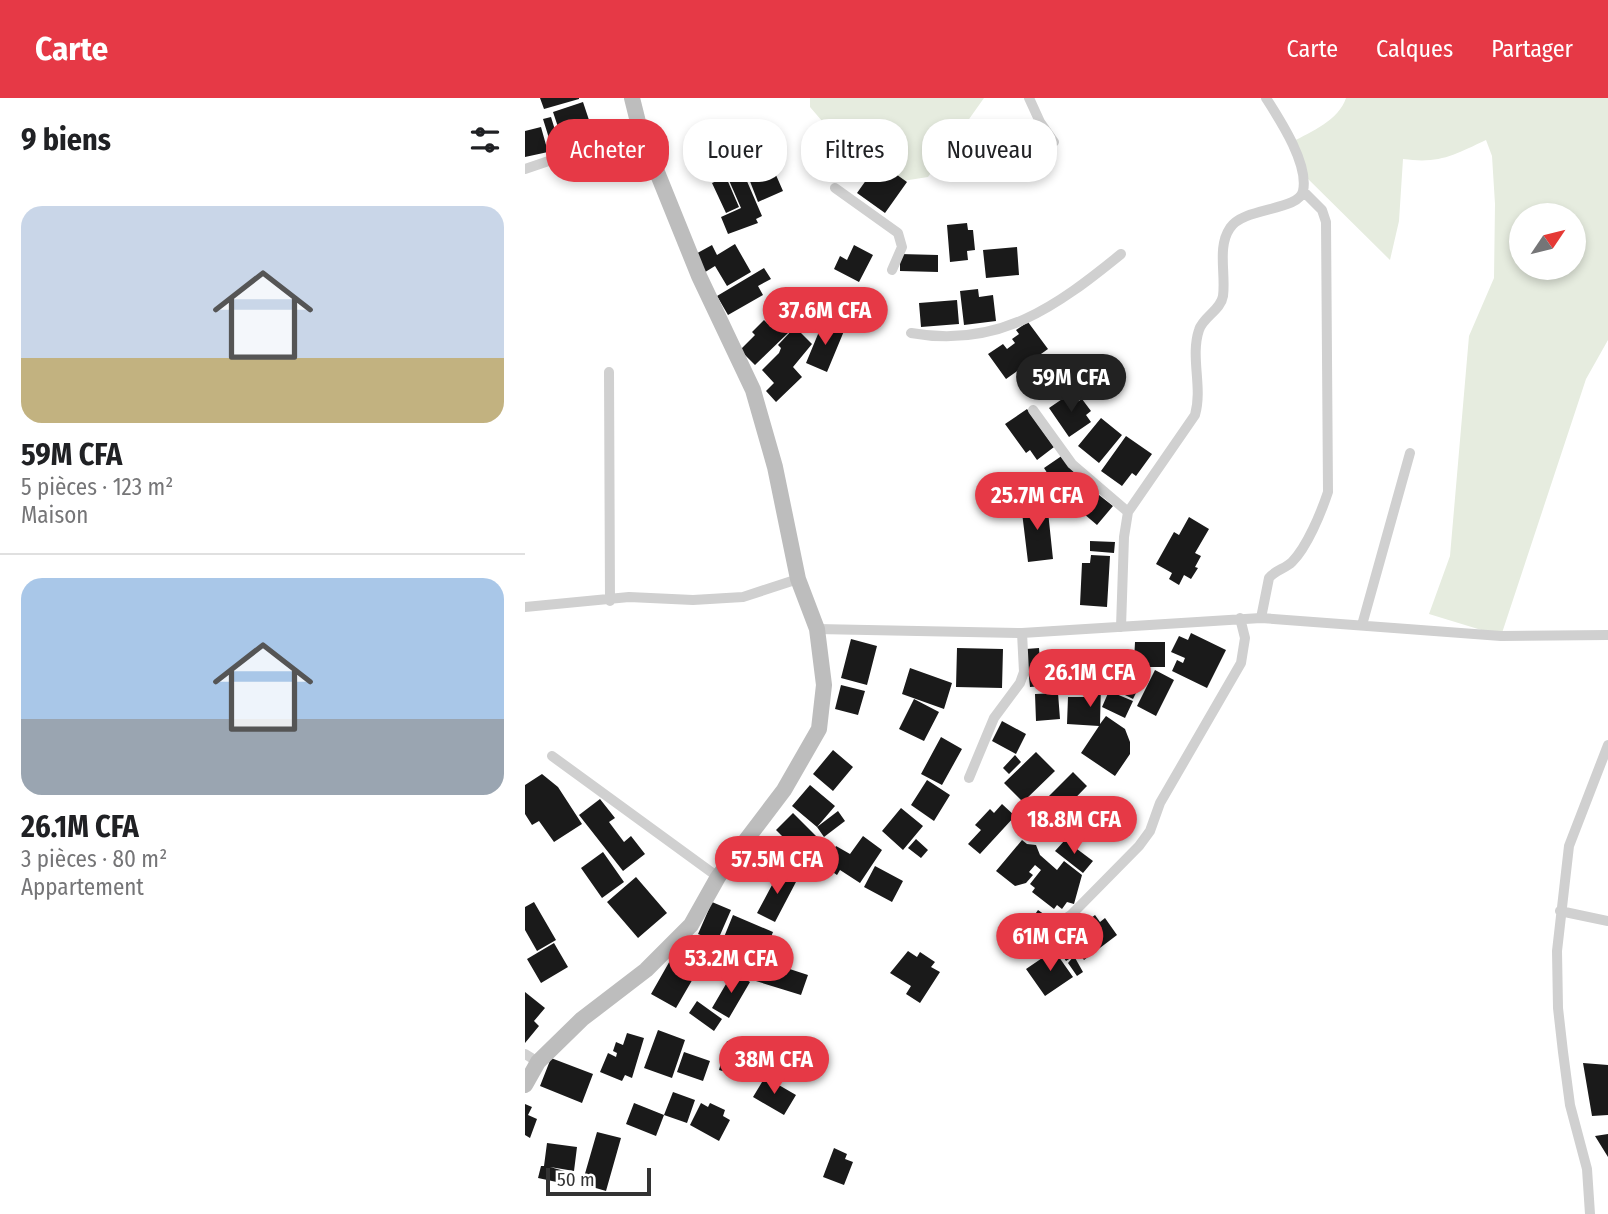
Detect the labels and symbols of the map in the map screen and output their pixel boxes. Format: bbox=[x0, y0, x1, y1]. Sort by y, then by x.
north arrow bbox=[1509, 203, 1585, 280]
pin: 37.6M CFA bbox=[745, 288, 905, 347]
pin: 59M CFA bbox=[1006, 354, 1136, 414]
pin: 25.7M CFA bbox=[957, 472, 1117, 532]
pin: 26.1M CFA bbox=[1010, 650, 1170, 709]
pin: 18.8M CFA bbox=[994, 796, 1154, 856]
pin: 57.5M CFA bbox=[697, 836, 857, 896]
pin: 61M CFA bbox=[985, 914, 1115, 973]
pin: 53.2M CFA bbox=[651, 936, 811, 995]
pin: 38M CFA bbox=[709, 1037, 839, 1096]
scale bar bbox=[546, 1165, 651, 1197]

